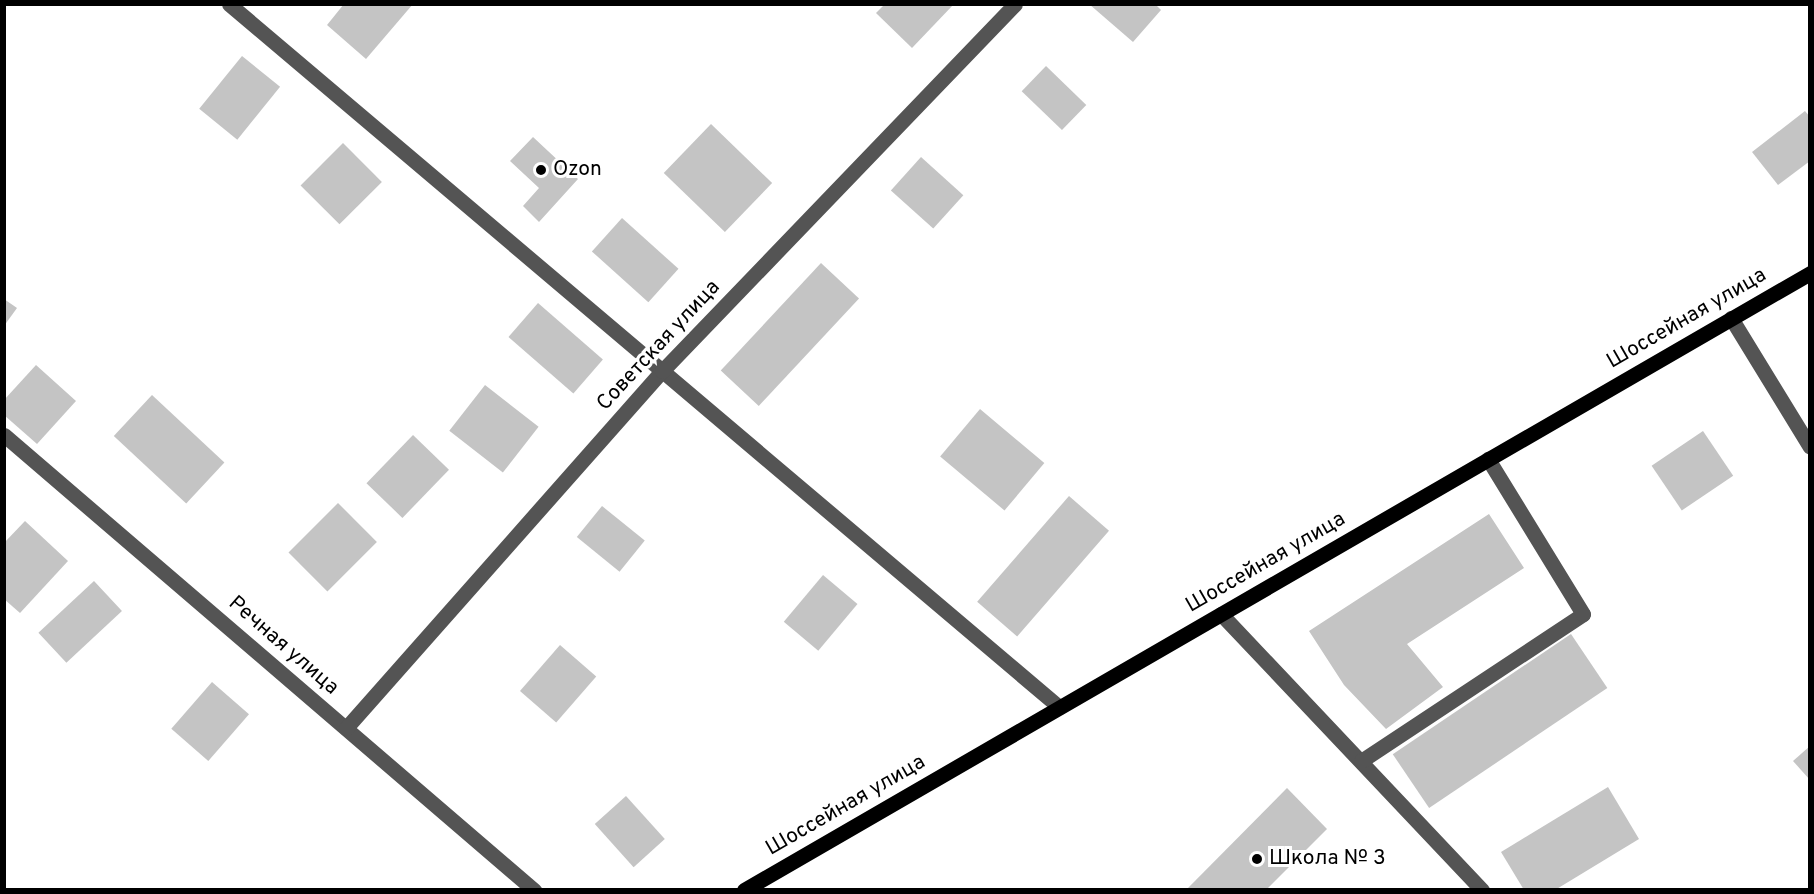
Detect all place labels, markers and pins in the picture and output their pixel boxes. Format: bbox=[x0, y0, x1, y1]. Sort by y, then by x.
place label: Ozon bbox=[553, 157, 602, 183]
marker: Ozon bbox=[534, 163, 548, 177]
place label: Школа № 3 bbox=[1269, 846, 1386, 872]
marker: Школа № 3 bbox=[1250, 852, 1264, 866]

